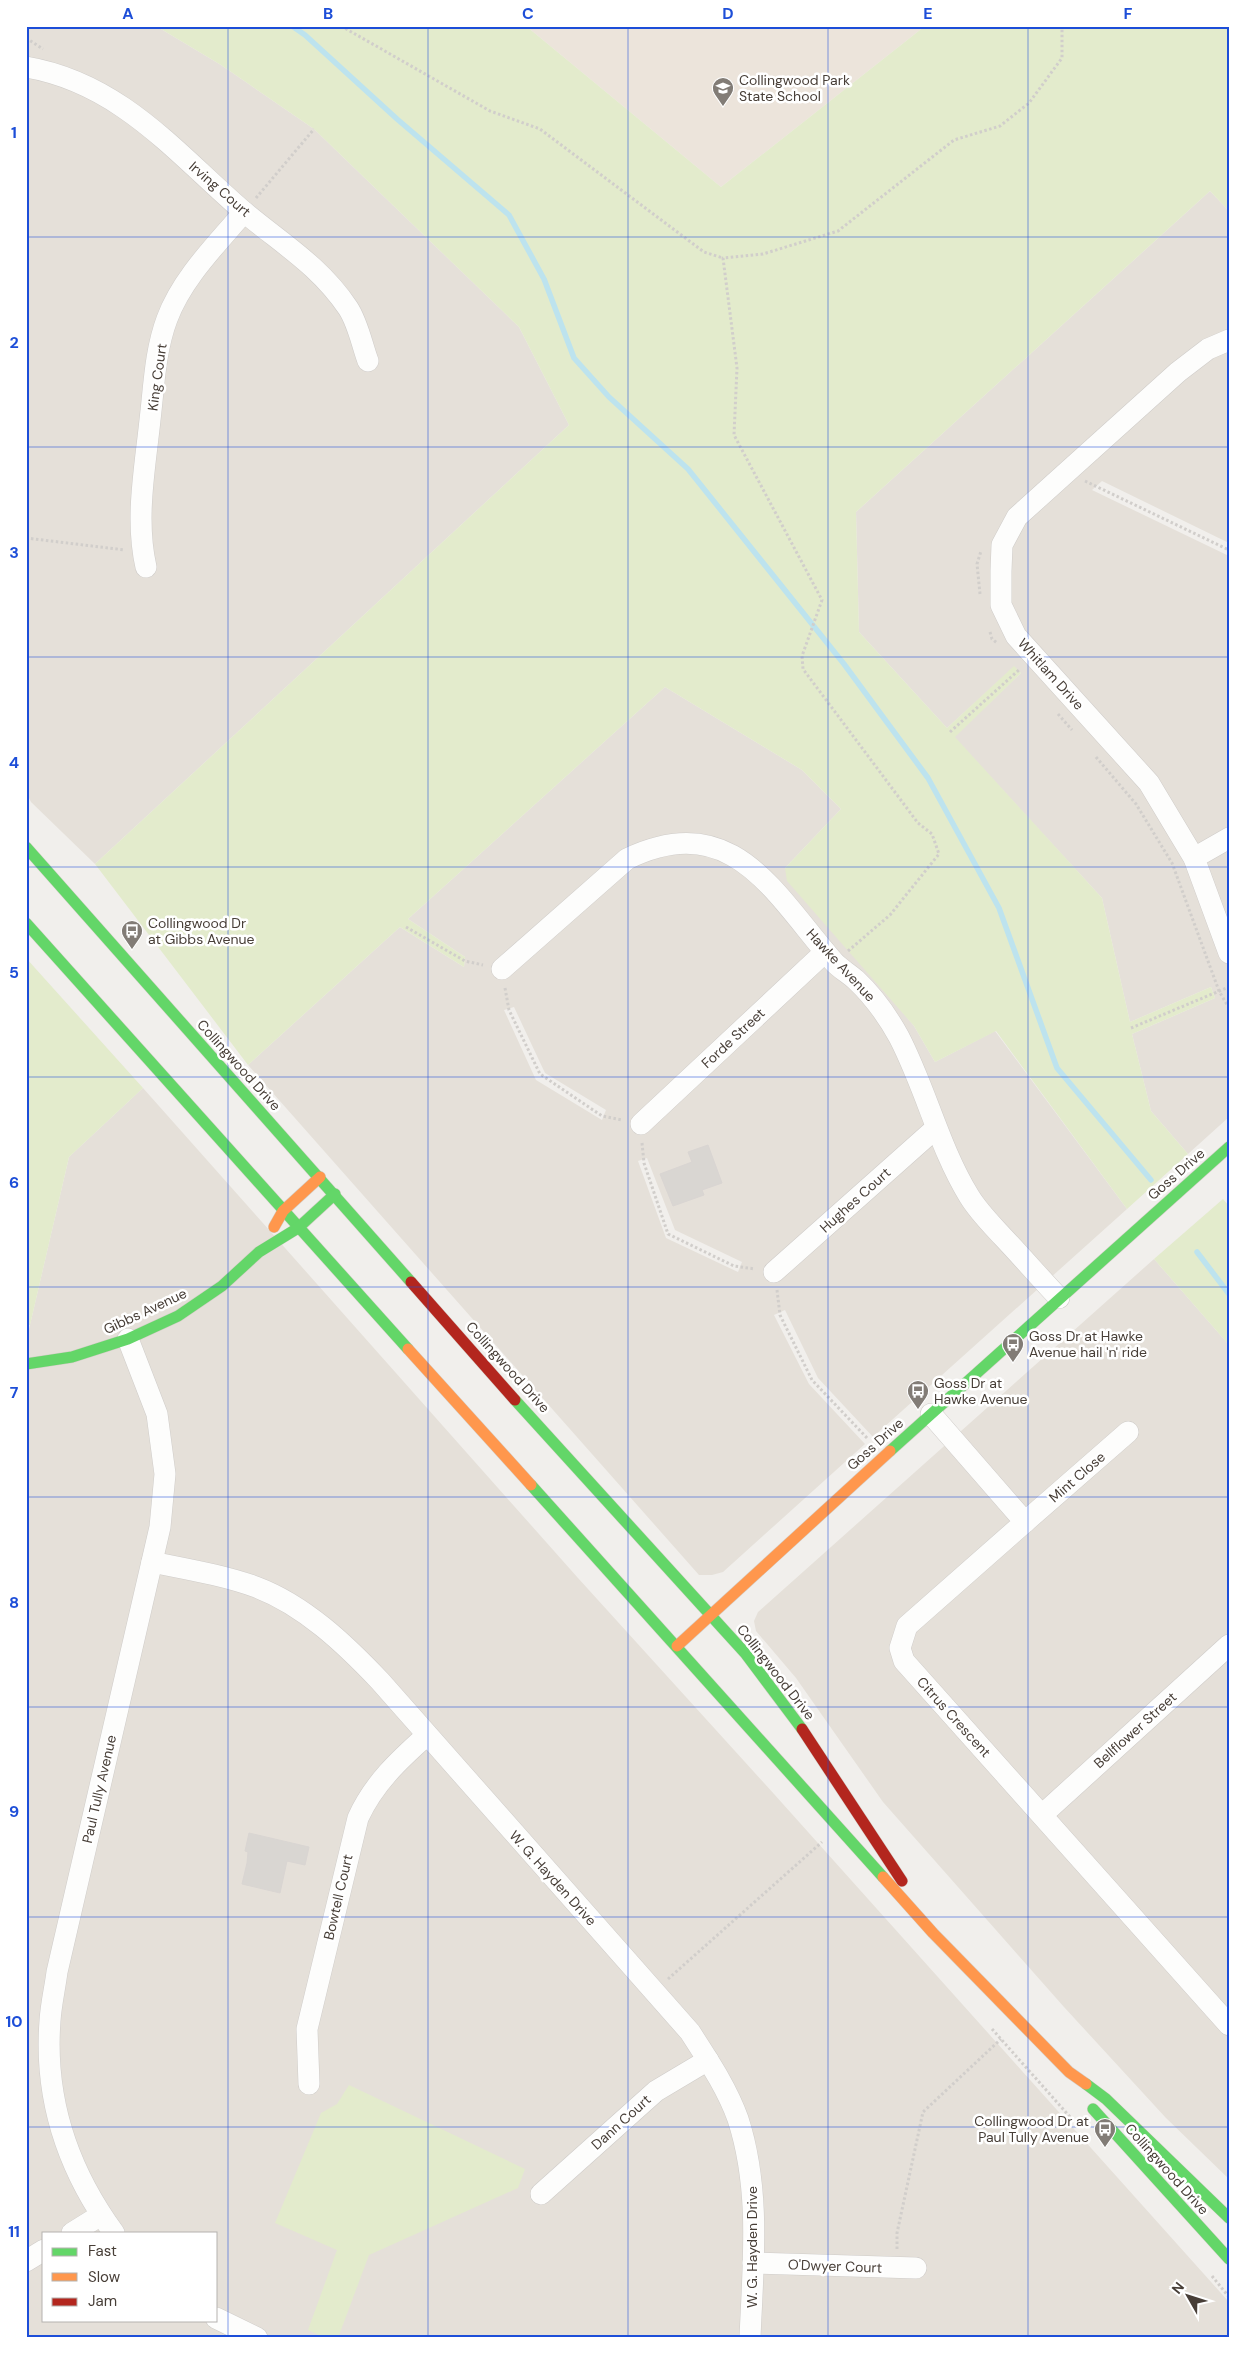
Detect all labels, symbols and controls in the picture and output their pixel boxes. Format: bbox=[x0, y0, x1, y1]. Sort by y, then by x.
text: A bbox=[122, 3, 134, 24]
text: B bbox=[323, 3, 333, 24]
text: C bbox=[522, 3, 534, 24]
text: D bbox=[722, 3, 734, 24]
text: E bbox=[923, 3, 933, 24]
text: F bbox=[1124, 3, 1133, 24]
place label: Collingwood Park State School bbox=[739, 71, 850, 105]
school or university icon: Collingwood Park State School bbox=[711, 76, 735, 107]
text: 1 bbox=[11, 122, 17, 143]
street label: Irving Court bbox=[185, 157, 255, 221]
text: 2 bbox=[9, 332, 19, 353]
street label: King Court bbox=[143, 342, 171, 412]
text: 3 bbox=[9, 542, 19, 563]
street label: Whitlam Drive bbox=[1014, 634, 1088, 714]
text: 4 bbox=[9, 752, 19, 773]
place label: Collingwood Dr at Gibbs Avenue bbox=[148, 914, 255, 948]
bus stop icon: Collingwood Dr at Gibbs Avenue bbox=[120, 919, 144, 950]
street label: Hawke Avenue bbox=[803, 925, 879, 1005]
text: 5 bbox=[9, 962, 19, 983]
street label: Forde Street bbox=[697, 1004, 769, 1072]
street label: Collingwood Drive bbox=[193, 1016, 285, 1114]
street label: Goss Drive bbox=[1144, 1144, 1208, 1204]
street label: Hughes Court bbox=[816, 1163, 894, 1237]
text: 6 bbox=[9, 1172, 19, 1193]
street label: Gibbs Avenue bbox=[100, 1284, 190, 1338]
street label: Collingwood Drive bbox=[462, 1318, 554, 1416]
place label: Goss Dr at Hawke Avenue hail 'n' ride bbox=[1029, 1327, 1147, 1361]
bus stop icon: Goss Dr at Hawke Avenue hail 'n' ride bbox=[1001, 1332, 1025, 1363]
place label: Goss Dr at Hawke Avenue bbox=[934, 1374, 1028, 1408]
bus stop icon: Goss Dr at Hawke Avenue bbox=[906, 1379, 930, 1410]
text: 7 bbox=[10, 1382, 19, 1403]
street label: Goss Drive bbox=[843, 1414, 907, 1474]
street label: Mint Close bbox=[1045, 1448, 1109, 1506]
text: 8 bbox=[9, 1592, 19, 1613]
street label: Collingwood Drive bbox=[733, 1621, 819, 1723]
street label: Citrus Crescent bbox=[913, 1673, 995, 1761]
street label: Bellflower Street bbox=[1090, 1688, 1180, 1772]
street label: Paul Tully Avenue bbox=[78, 1733, 120, 1845]
text: 9 bbox=[9, 1801, 19, 1822]
street label: W. G. Hayden Drive bbox=[506, 1827, 600, 1929]
street label: Bowtell Court bbox=[319, 1852, 357, 1942]
text: 10 bbox=[5, 2011, 23, 2032]
street label: Dann Court bbox=[587, 2091, 655, 2153]
place label: Collingwood Dr at Paul Tully Avenue bbox=[974, 2112, 1089, 2146]
bus stop icon: Collingwood Dr at Paul Tully Avenue bbox=[1093, 2117, 1117, 2148]
street label: Collingwood Drive bbox=[1121, 2120, 1213, 2218]
street label: W. G. Hayden Drive bbox=[743, 2186, 761, 2308]
text: 11 bbox=[8, 2221, 20, 2242]
legend bbox=[42, 2232, 218, 2322]
text: Fast bbox=[88, 2241, 117, 2261]
street label: O'Dwyer Court bbox=[788, 2255, 882, 2277]
text: Slow bbox=[88, 2267, 121, 2287]
north arrow bbox=[1162, 2272, 1212, 2322]
text: N bbox=[1168, 2278, 1188, 2297]
text: Jam bbox=[88, 2291, 117, 2311]

